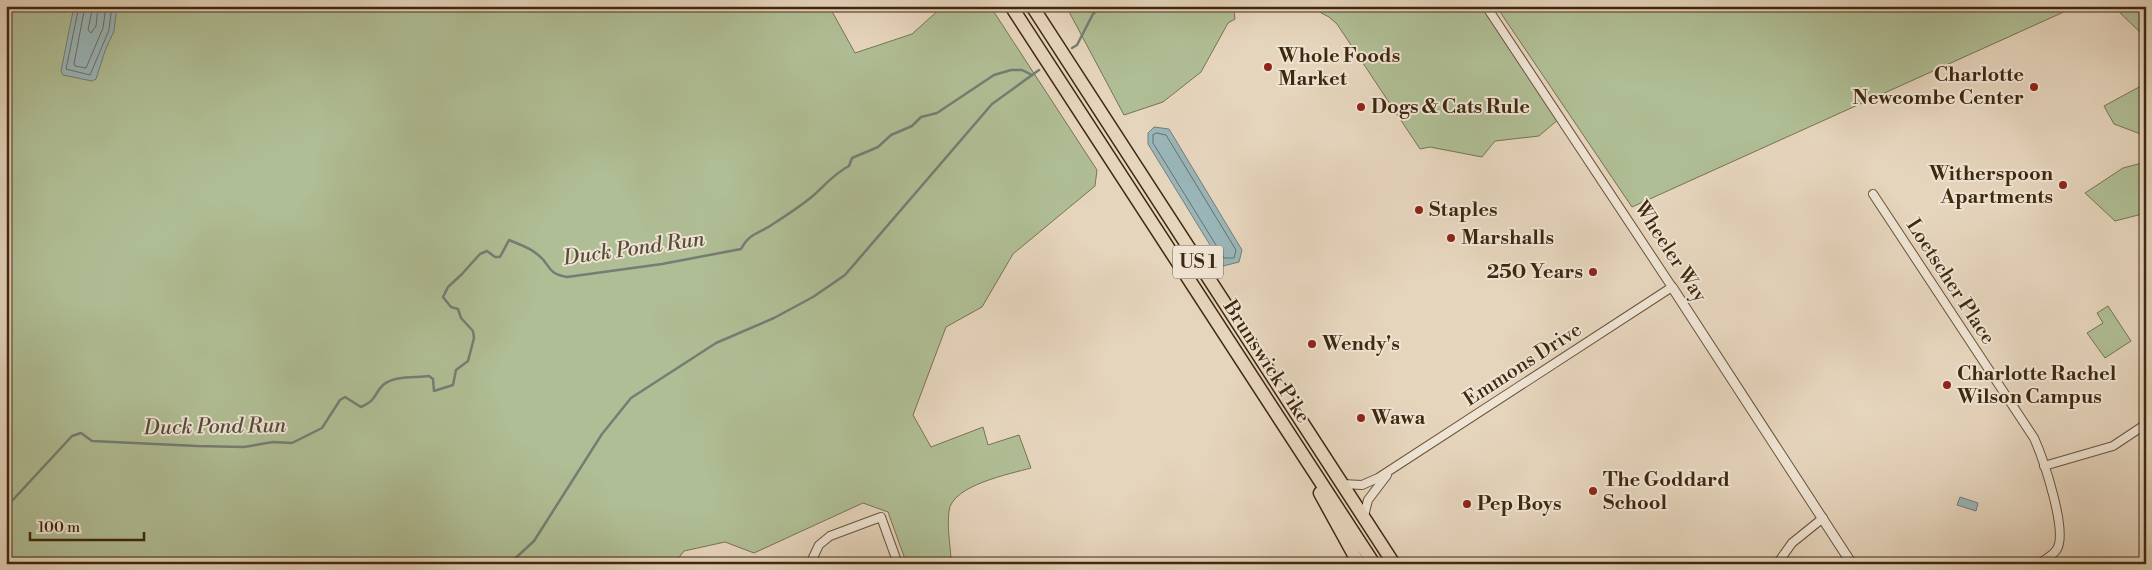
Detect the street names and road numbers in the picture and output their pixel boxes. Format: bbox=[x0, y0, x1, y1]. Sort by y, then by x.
street label: Wheeler Way bbox=[1627, 196, 1712, 308]
street label: Loetscher Place bbox=[1900, 214, 2000, 350]
road number: US 1 bbox=[1173, 246, 1223, 278]
street label: Brunswick Pike bbox=[1216, 295, 1315, 428]
street label: Emmons Drive bbox=[1459, 318, 1587, 412]

